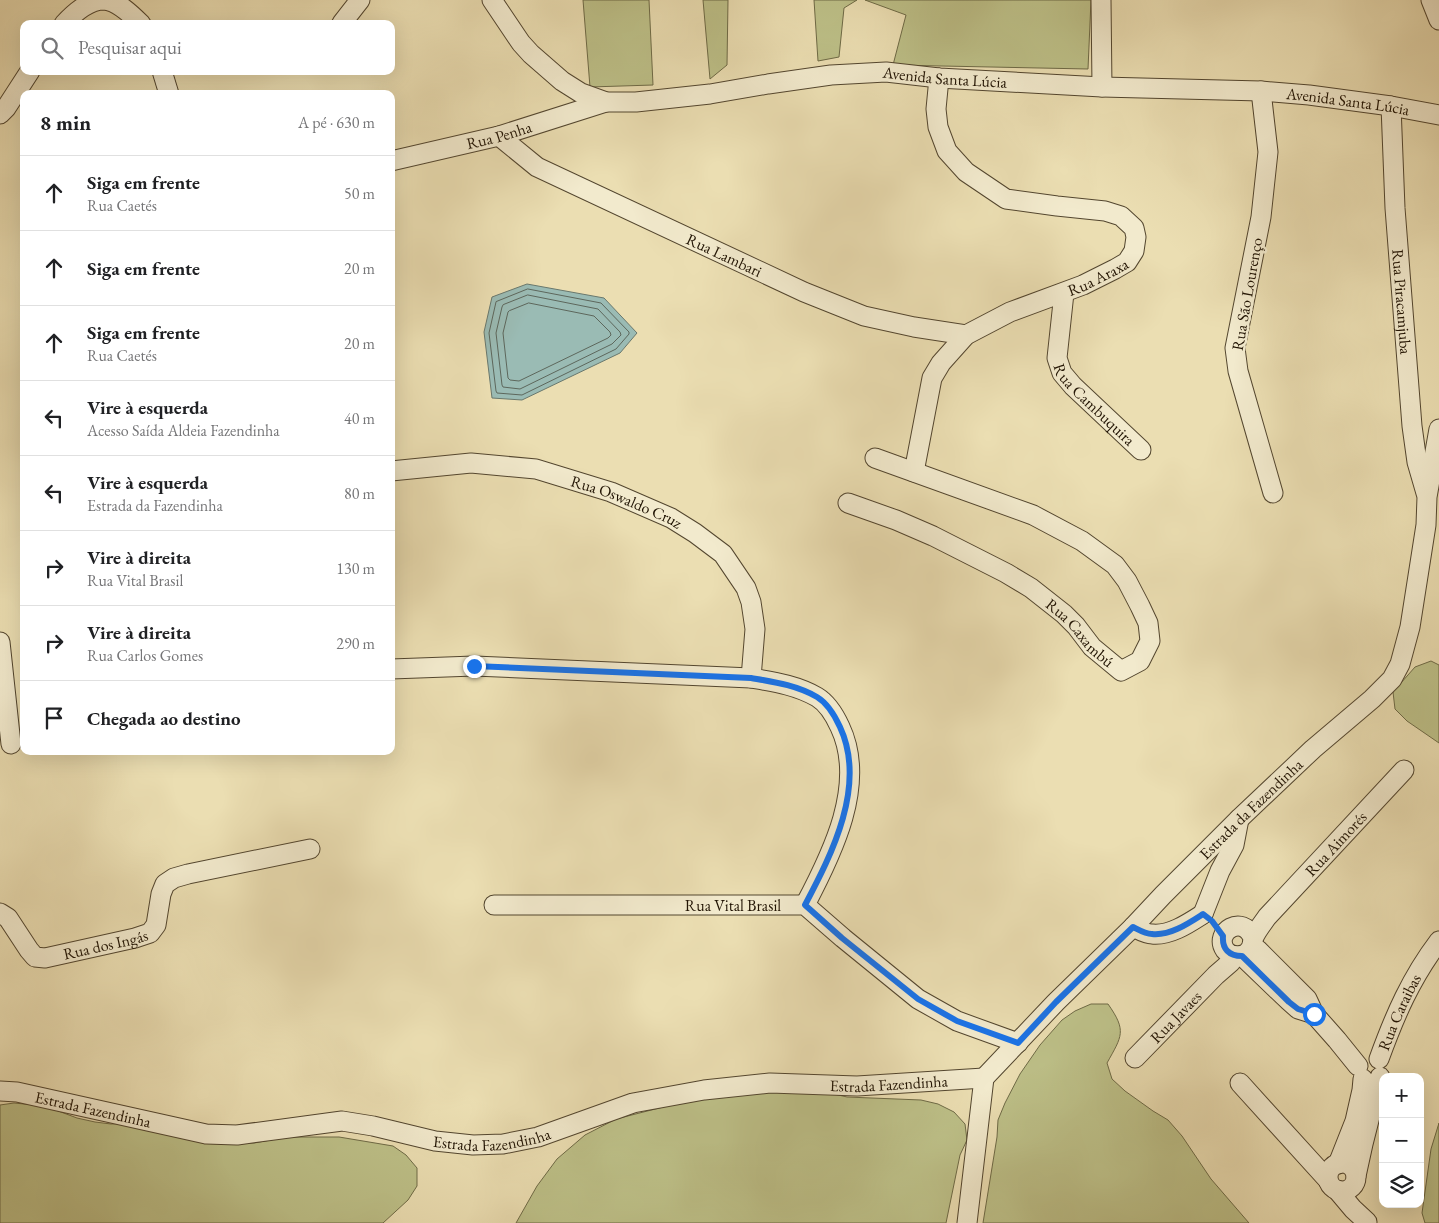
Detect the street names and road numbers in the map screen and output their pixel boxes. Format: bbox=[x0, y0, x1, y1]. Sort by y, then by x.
street label: Avenida Santa Lúcia bbox=[881, 61, 1008, 92]
street label: Avenida Santa Lúcia bbox=[1284, 83, 1412, 120]
street label: Rua Penha bbox=[464, 116, 535, 154]
street label: Rua Lambari bbox=[683, 228, 766, 282]
street label: Rua São Lourenço bbox=[1227, 236, 1267, 352]
street label: Rua Piracamjuba bbox=[1388, 248, 1417, 356]
street label: Rua Araxa bbox=[1064, 253, 1133, 300]
street label: Rua Cambuquira bbox=[1049, 361, 1140, 450]
street label: Rua Oswaldo Cruz bbox=[568, 470, 686, 533]
street label: Rua Caxambú bbox=[1042, 593, 1119, 672]
street label: Estrada da Fazendinha bbox=[1194, 754, 1307, 864]
street label: Rua Aimorés bbox=[1300, 807, 1371, 881]
street label: Rua Vital Brasil bbox=[685, 895, 781, 916]
street label: Rua dos Ingás bbox=[61, 924, 151, 964]
street label: Rua Caraibas bbox=[1373, 970, 1426, 1053]
street label: Rua Javaes bbox=[1145, 986, 1206, 1047]
street label: Estrada Fazendinha bbox=[829, 1070, 949, 1097]
street label: Estrada Fazendinha bbox=[33, 1086, 154, 1132]
street label: Estrada Fazendinha bbox=[432, 1123, 554, 1156]

